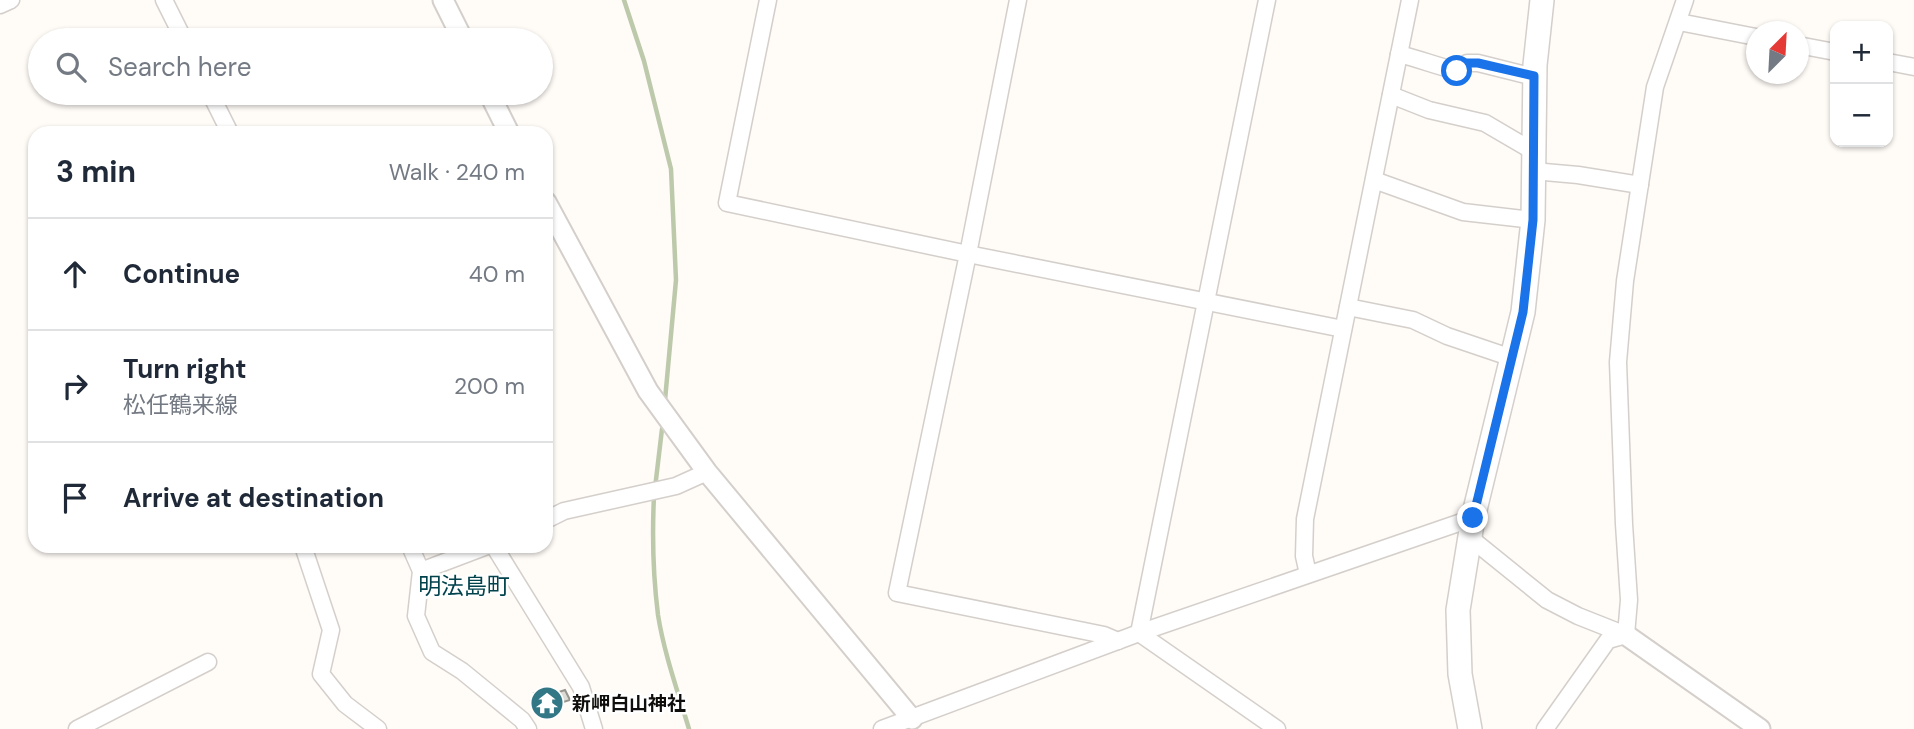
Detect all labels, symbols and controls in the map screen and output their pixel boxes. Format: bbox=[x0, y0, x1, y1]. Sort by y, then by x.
north arrow bbox=[1746, 21, 1809, 84]
map controls bbox=[1830, 21, 1893, 147]
button: + bbox=[1830, 21, 1893, 84]
search box bbox=[28, 28, 553, 105]
icon: search bbox=[52, 48, 90, 86]
text: Search here bbox=[108, 50, 251, 84]
route start bbox=[1441, 55, 1472, 86]
button: − bbox=[1830, 84, 1893, 147]
text: 3 min bbox=[56, 152, 136, 191]
text: Walk · 240 m bbox=[389, 157, 525, 187]
icon: ahead bbox=[56, 255, 94, 293]
text: Continue bbox=[123, 257, 240, 291]
text: 40 m bbox=[469, 259, 525, 289]
text: Turn right bbox=[123, 352, 247, 386]
icon: right bbox=[56, 367, 94, 405]
text: 200 m bbox=[454, 371, 525, 401]
text: 松任鶴来線 bbox=[123, 390, 238, 420]
icon: arrive bbox=[56, 479, 94, 517]
text: Arrive at destination bbox=[123, 481, 384, 515]
route end bbox=[1457, 502, 1488, 533]
district label: 明法島町 bbox=[418, 571, 510, 601]
temple icon: 新岬白山神社 bbox=[528, 684, 566, 722]
place label: 新岬白山神社 bbox=[572, 691, 686, 716]

